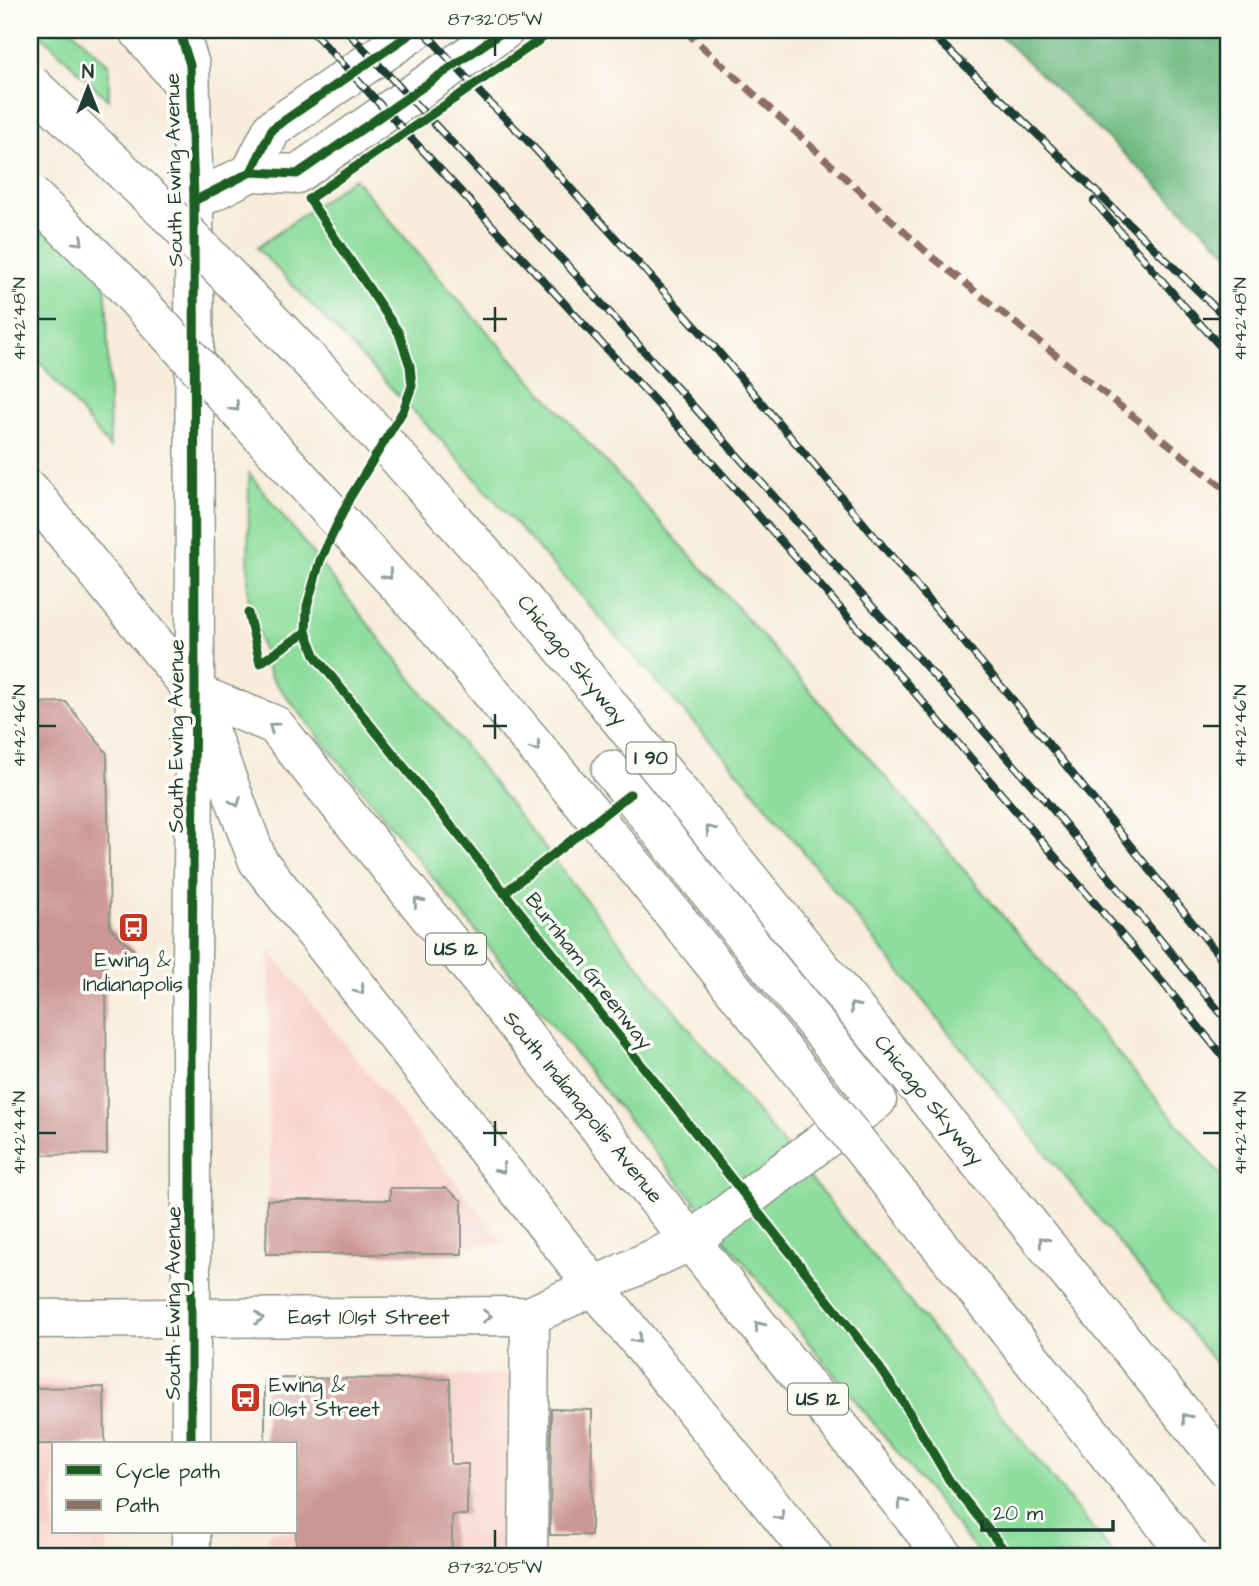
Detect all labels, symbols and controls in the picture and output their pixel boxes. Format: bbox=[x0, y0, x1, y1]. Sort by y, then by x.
text: 87°32'05"W bbox=[448, 7, 542, 32]
north arrow bbox=[52, 52, 122, 122]
text: N bbox=[82, 59, 94, 86]
street label: South Ewing Avenue bbox=[158, 73, 192, 267]
one-way arrow bbox=[71, 233, 84, 246]
text: 41°42'48"N bbox=[7, 277, 32, 361]
text: 41°42'48"N bbox=[1228, 277, 1253, 361]
one-way arrow bbox=[227, 399, 239, 412]
one-way arrow bbox=[380, 567, 392, 580]
street label: Chicago Skyway bbox=[509, 588, 634, 733]
street label: South Ewing Avenue bbox=[162, 639, 193, 833]
text: 41°42'46"N bbox=[7, 684, 32, 768]
text: 41°42'46"N bbox=[1228, 684, 1253, 768]
one-way arrow bbox=[269, 723, 281, 735]
one-way arrow bbox=[528, 739, 540, 752]
road number: I 90 bbox=[626, 743, 676, 774]
one-way arrow bbox=[228, 796, 242, 808]
one-way arrow bbox=[706, 826, 719, 838]
street label: Burnham Greenway bbox=[517, 886, 660, 1057]
one-way arrow bbox=[414, 897, 426, 910]
bus stop icon: Ewing & Indianapolis bbox=[116, 911, 150, 945]
road number: US 12 bbox=[426, 934, 486, 965]
place label: Ewing & Indianapolis bbox=[83, 946, 183, 1000]
one-way arrow bbox=[352, 983, 365, 995]
one-way arrow bbox=[849, 1002, 862, 1014]
street label: South Indianapolis Avenue bbox=[495, 1005, 670, 1210]
street label: Chicago Skyway bbox=[866, 1028, 991, 1173]
text: 41°42'44"N bbox=[7, 1091, 32, 1175]
text: 41°42'44"N bbox=[1228, 1091, 1253, 1175]
one-way arrow bbox=[493, 1161, 506, 1174]
street label: South Ewing Avenue bbox=[159, 1206, 190, 1400]
one-way arrow bbox=[1039, 1236, 1052, 1248]
street label: East 101st Street bbox=[288, 1303, 450, 1332]
one-way arrow bbox=[482, 1308, 492, 1324]
one-way arrow bbox=[254, 1310, 265, 1326]
one-way arrow bbox=[755, 1321, 767, 1334]
one-way arrow bbox=[629, 1331, 641, 1344]
place label: Ewing & 101st Street bbox=[269, 1371, 380, 1424]
bus stop icon: Ewing & 101st Street bbox=[229, 1380, 263, 1414]
road number: US 12 bbox=[788, 1384, 848, 1414]
one-way arrow bbox=[1182, 1413, 1195, 1425]
legend bbox=[52, 1442, 298, 1534]
text: Cycle path bbox=[116, 1457, 221, 1488]
scale bar bbox=[982, 1488, 1114, 1532]
text: Path bbox=[116, 1491, 160, 1520]
one-way arrow bbox=[897, 1499, 910, 1511]
text: 20 m bbox=[993, 1499, 1044, 1528]
one-way arrow bbox=[772, 1507, 784, 1520]
text: 87°32'05"W bbox=[448, 1555, 542, 1580]

